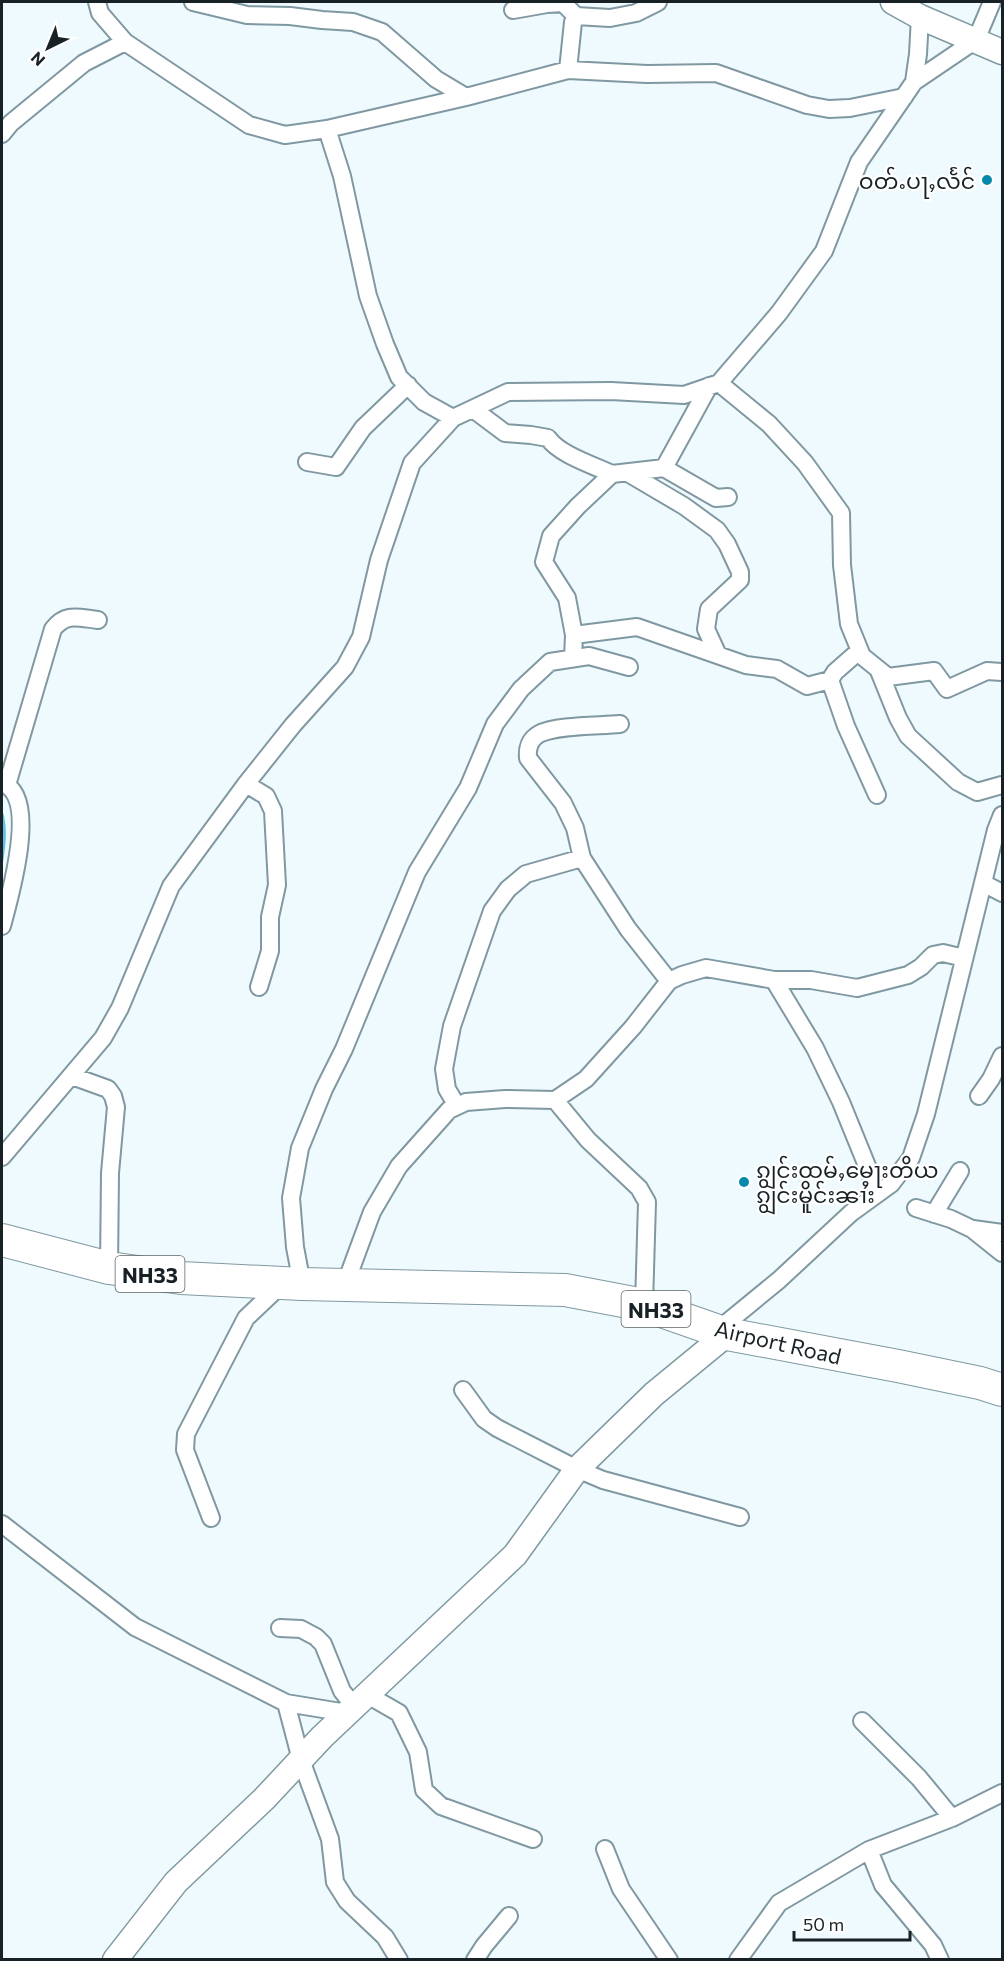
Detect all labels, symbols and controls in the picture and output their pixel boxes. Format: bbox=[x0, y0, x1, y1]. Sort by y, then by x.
north arrow bbox=[18, 18, 78, 78]
text: N bbox=[27, 48, 48, 70]
place label: ဝတ်ႉပႃႇလႅင် bbox=[859, 166, 975, 199]
marker: ဝတ်ႉပႃႇလႅင် bbox=[980, 173, 994, 187]
place label: ၵျွင်းထမ်ႇမေႃးတိယ ၵျွင်းမိူင်းၼၢႆး bbox=[756, 1155, 938, 1215]
marker: ၵျွင်းထမ်ႇမေႃးတိယ ၵျွင်းမိူင်းၼၢႆး bbox=[737, 1175, 751, 1189]
road number: NH33 bbox=[116, 1256, 184, 1292]
road number: NH33 bbox=[622, 1291, 690, 1327]
street label: Airport Road bbox=[712, 1314, 844, 1370]
scale bar bbox=[794, 1904, 910, 1942]
text: 50 m bbox=[803, 1913, 844, 1935]

